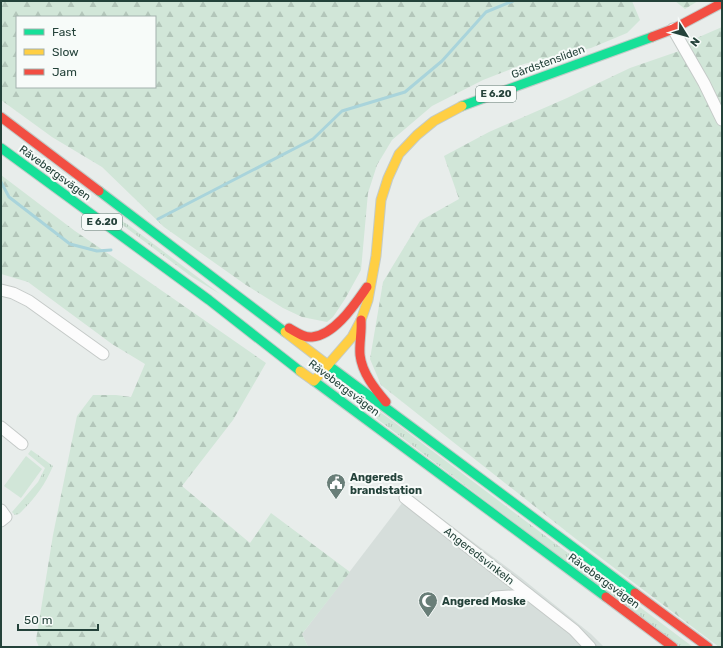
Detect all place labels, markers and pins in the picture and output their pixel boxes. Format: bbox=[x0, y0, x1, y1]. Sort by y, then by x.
place label: Angereds brandstation bbox=[350, 471, 422, 497]
public building icon: Angereds brandstation bbox=[325, 472, 347, 500]
mosque icon: Angered Moske bbox=[417, 590, 439, 618]
place label: Angered Moske bbox=[442, 595, 526, 608]

